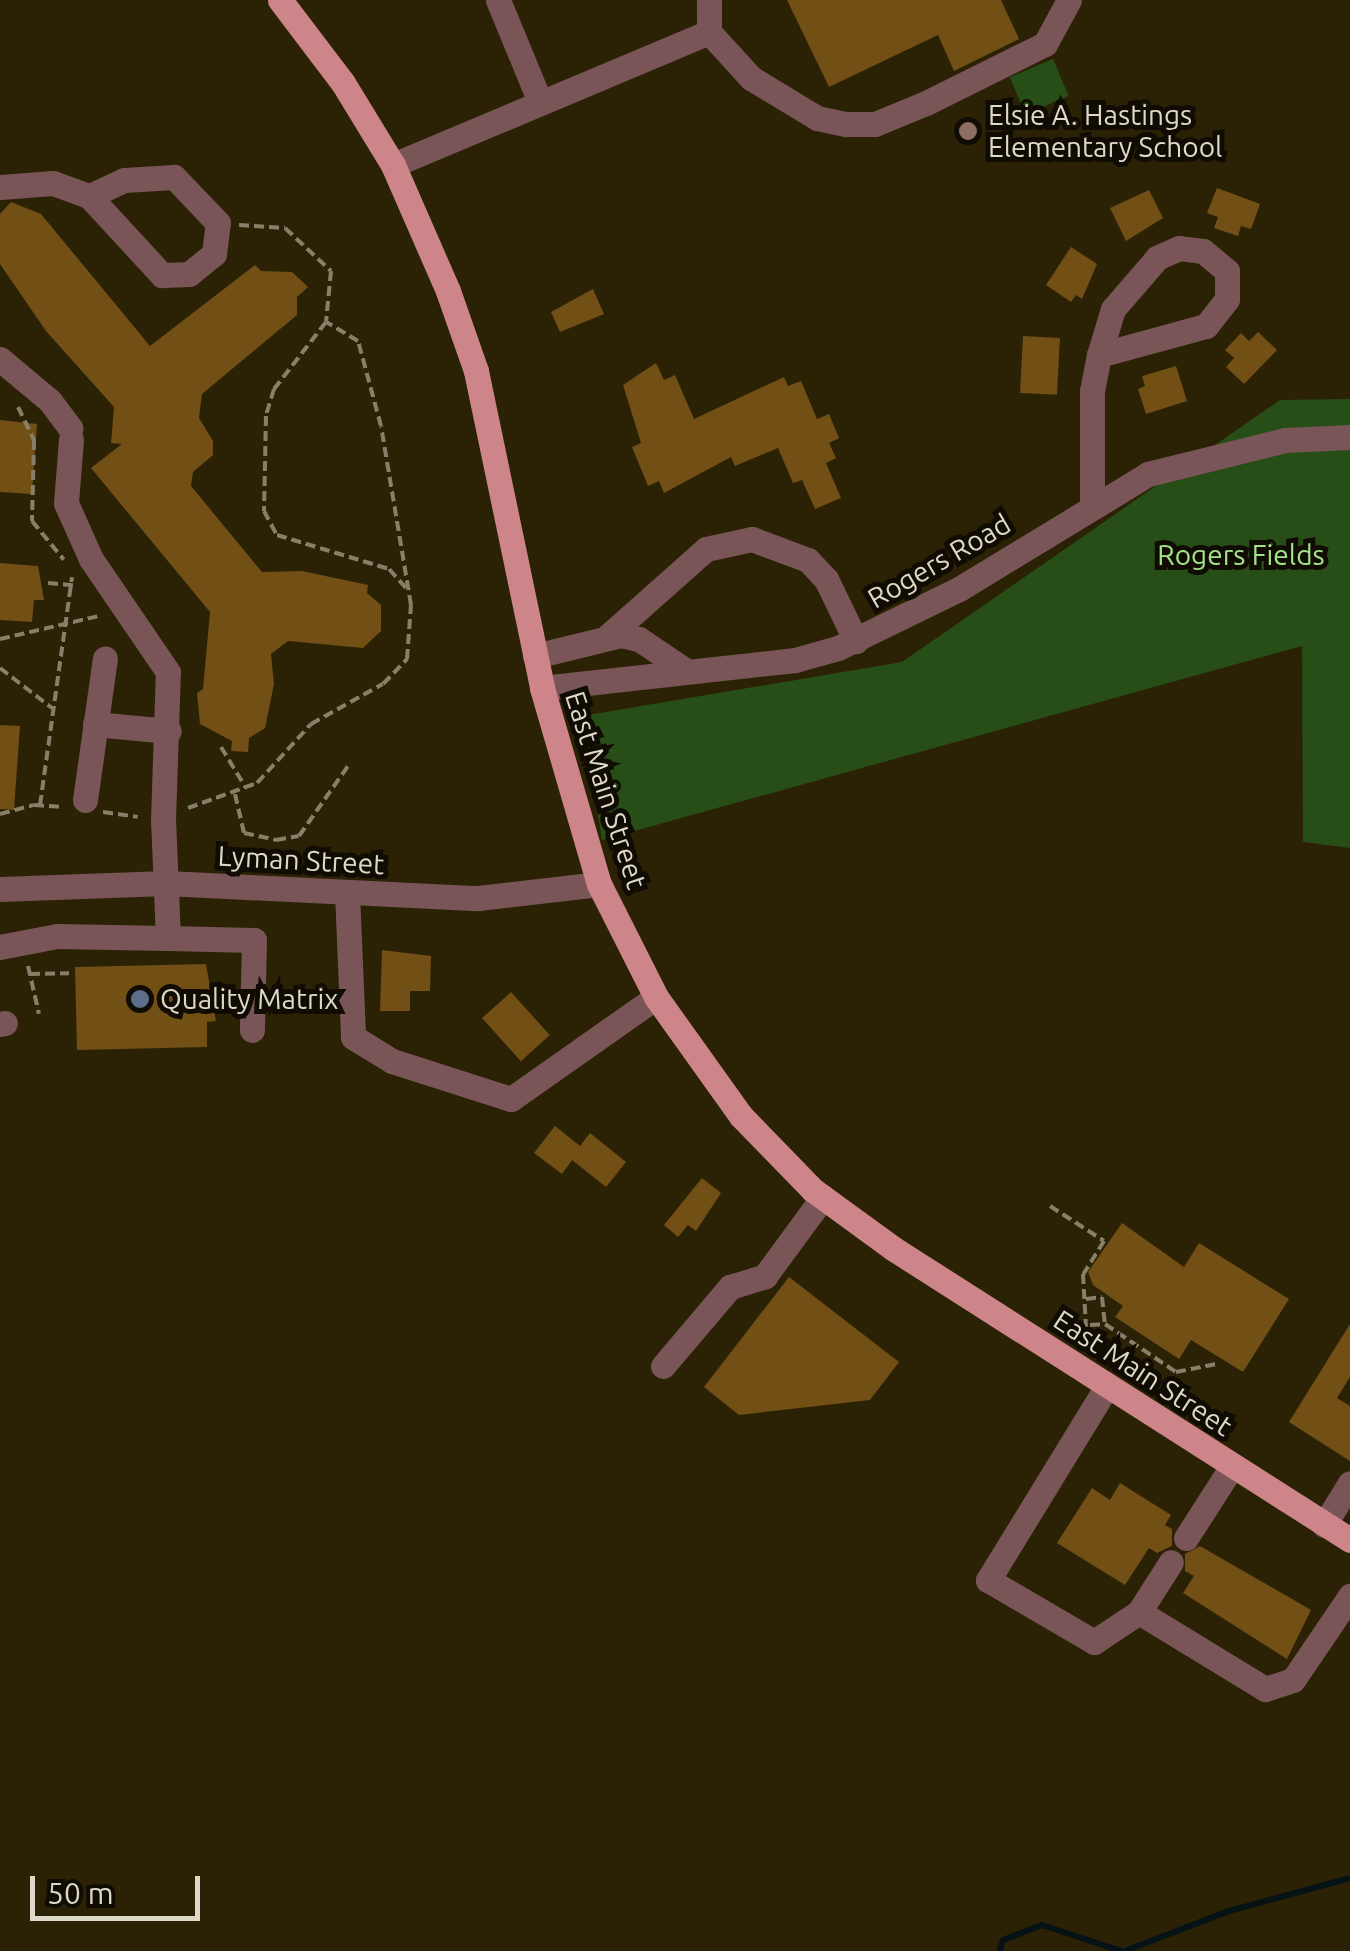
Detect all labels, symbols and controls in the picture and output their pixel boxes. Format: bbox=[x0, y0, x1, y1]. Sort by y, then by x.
place label: Elsie A. Hastings Elementary School bbox=[988, 98, 1222, 164]
marker: Elsie A. Hastings Elementary School bbox=[957, 120, 979, 142]
street label: Rogers Road bbox=[862, 507, 1016, 615]
park label: Rogers Fields bbox=[1157, 538, 1325, 572]
street label: East Main Street bbox=[558, 687, 654, 893]
street label: Lyman Street bbox=[217, 839, 385, 881]
place label: Quality Matrix bbox=[160, 982, 338, 1016]
marker: Quality Matrix bbox=[129, 988, 151, 1010]
street label: East Main Street bbox=[1048, 1303, 1238, 1443]
scale bar bbox=[35, 1856, 205, 1918]
text: 50 m bbox=[47, 1876, 114, 1910]

